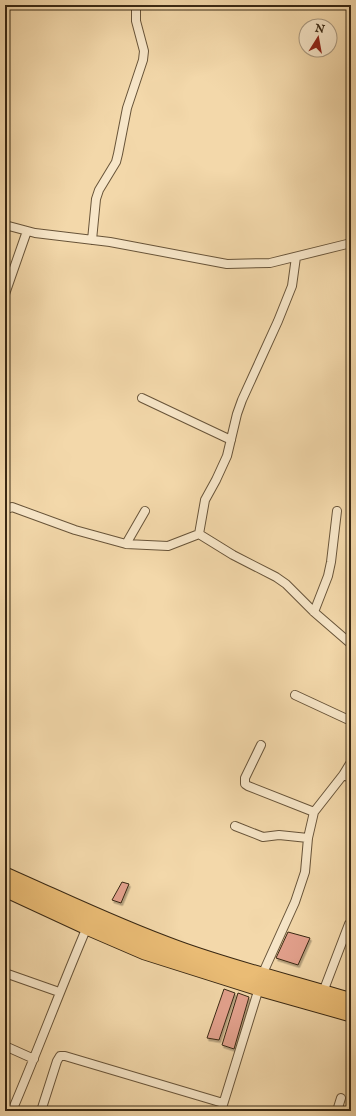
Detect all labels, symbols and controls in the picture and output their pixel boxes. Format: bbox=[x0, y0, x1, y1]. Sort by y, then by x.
north arrow bbox=[298, 18, 338, 58]
text: N bbox=[313, 21, 326, 37]

